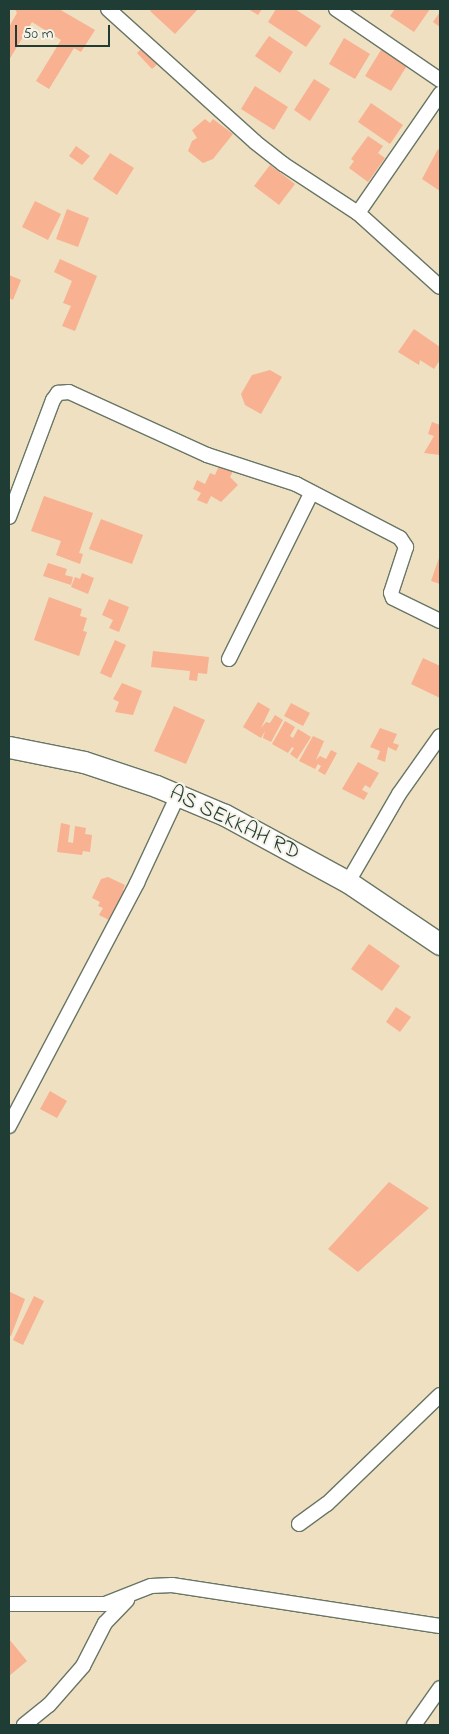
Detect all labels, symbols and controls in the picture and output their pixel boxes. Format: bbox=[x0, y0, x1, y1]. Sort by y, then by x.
scale bar bbox=[18, 15, 112, 47]
text: 50 m bbox=[23, 23, 53, 45]
street label: AS SEKKAH RD bbox=[164, 781, 304, 867]

